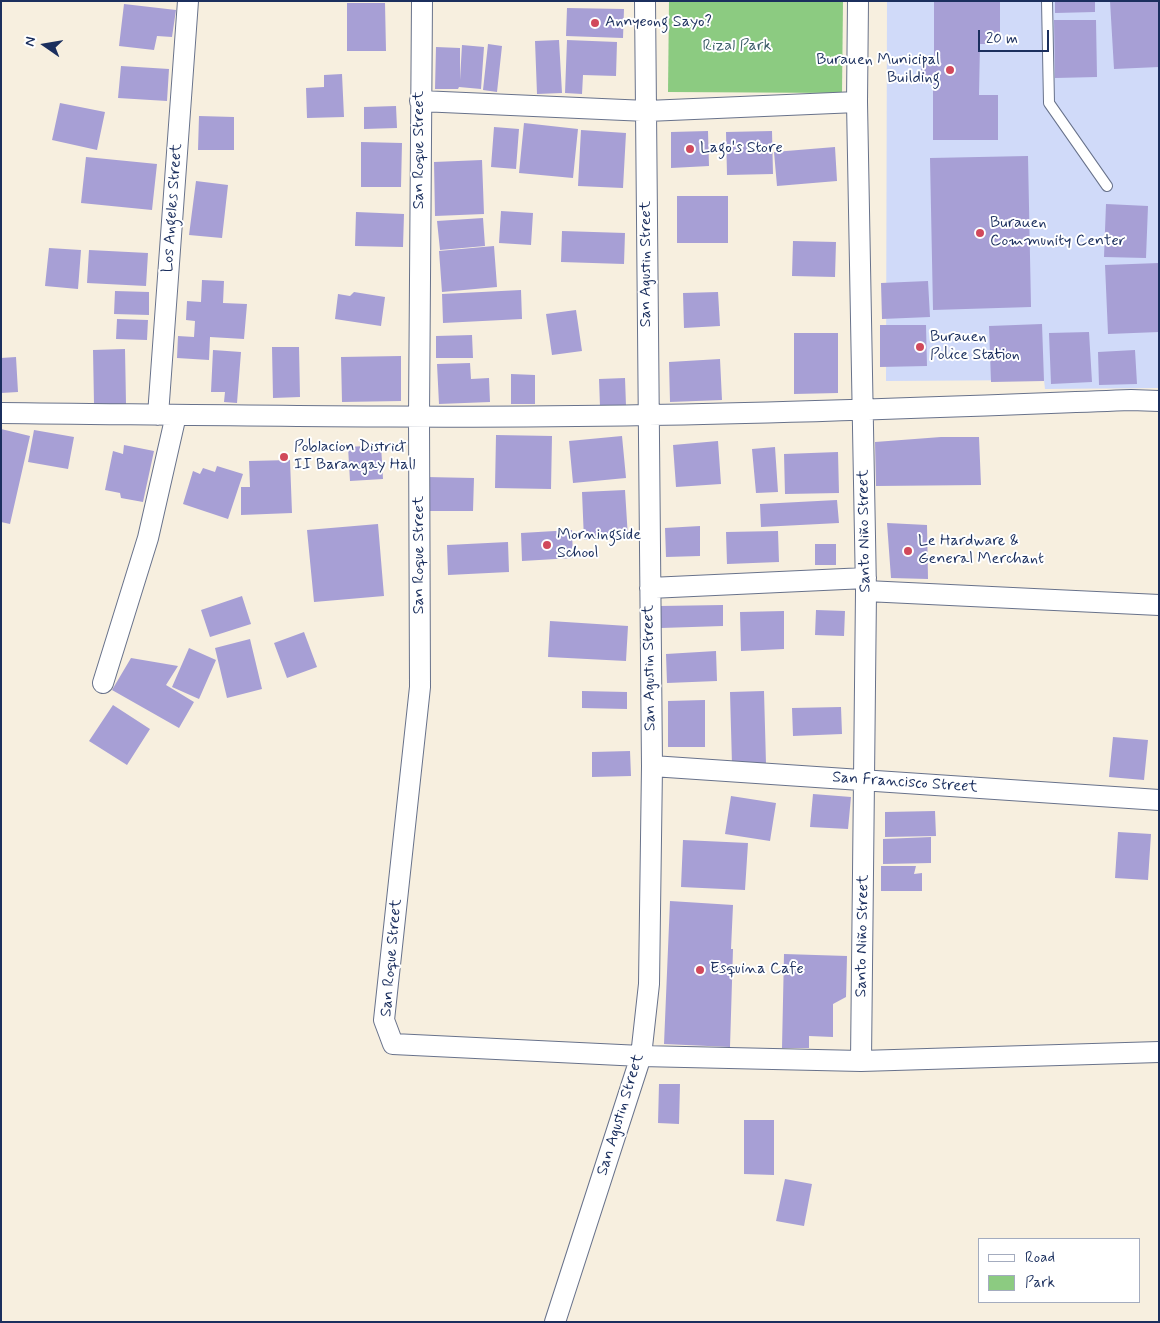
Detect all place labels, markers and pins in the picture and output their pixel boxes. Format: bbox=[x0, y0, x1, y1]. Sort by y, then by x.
place label: Annyeong Sayo? bbox=[605, 13, 712, 33]
marker: Annyeong Sayo? bbox=[589, 17, 601, 29]
place label: Burauen Municipal Building bbox=[816, 51, 940, 89]
marker: Burauen Municipal Building bbox=[944, 64, 956, 76]
place label: Lago's Store bbox=[700, 139, 783, 159]
marker: Lago's Store bbox=[684, 143, 696, 155]
place label: Burauen Community Center bbox=[990, 214, 1125, 252]
marker: Burauen Community Center bbox=[974, 227, 986, 239]
place label: Burauen Police Station bbox=[930, 328, 1020, 366]
marker: Burauen Police Station bbox=[914, 341, 926, 353]
place label: Poblacion District II Barangay Hall bbox=[294, 438, 416, 476]
marker: Poblacion District II Barangay Hall bbox=[278, 451, 290, 463]
place label: Morningside School bbox=[557, 526, 641, 564]
place label: Le Hardware & General Merchant bbox=[918, 532, 1044, 570]
marker: Morningside School bbox=[541, 539, 553, 551]
marker: Le Hardware & General Merchant bbox=[902, 545, 914, 557]
place label: Esquina Cafe bbox=[710, 960, 804, 980]
marker: Esquina Cafe bbox=[694, 964, 706, 976]

